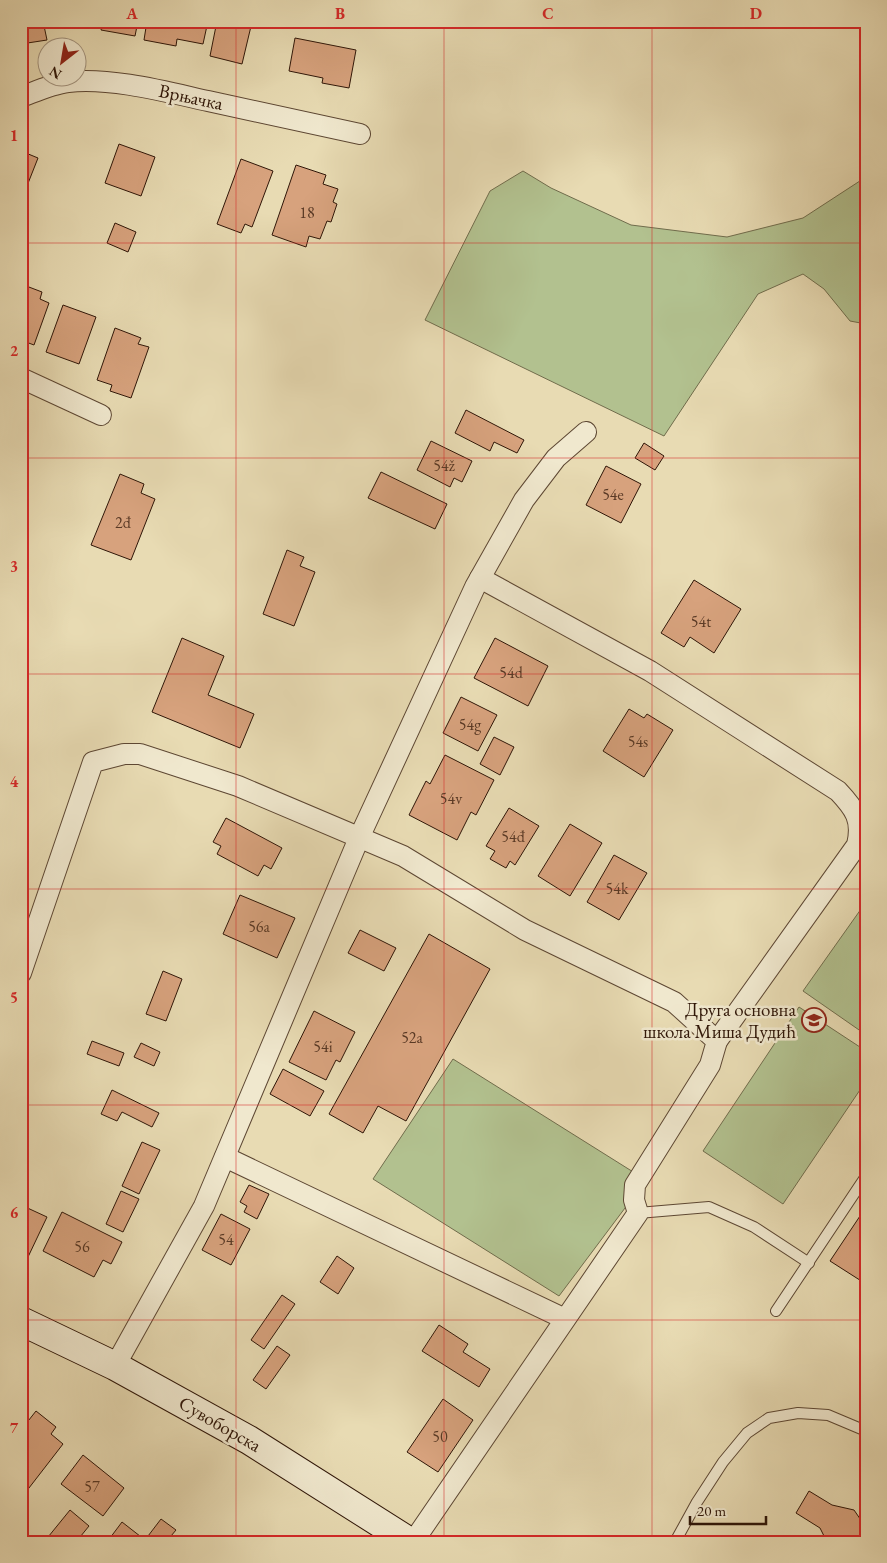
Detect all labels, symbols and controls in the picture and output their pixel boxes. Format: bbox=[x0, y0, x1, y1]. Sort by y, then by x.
text: A bbox=[125, 3, 138, 24]
text: B bbox=[335, 3, 345, 24]
text: C bbox=[542, 3, 554, 24]
text: D bbox=[750, 3, 762, 24]
north arrow bbox=[38, 38, 88, 88]
text: N bbox=[45, 62, 65, 84]
street label: Врњачка bbox=[157, 78, 226, 116]
text: 1 bbox=[10, 125, 18, 146]
house number: 18 bbox=[299, 202, 315, 223]
text: 2 bbox=[10, 340, 19, 361]
house number: 54ž bbox=[433, 455, 455, 476]
house number: 54e bbox=[602, 484, 624, 505]
house number: 2đ bbox=[115, 512, 132, 533]
text: 3 bbox=[10, 556, 18, 577]
house number: 54t bbox=[691, 611, 711, 632]
house number: 54d bbox=[499, 662, 524, 683]
house number: 54g bbox=[459, 714, 482, 735]
house number: 54s bbox=[628, 731, 648, 752]
text: 4 bbox=[10, 771, 19, 792]
house number: 54v bbox=[440, 788, 463, 809]
house number: 54đ bbox=[501, 826, 526, 847]
house number: 54k bbox=[606, 878, 629, 899]
house number: 56a bbox=[248, 916, 270, 937]
text: 5 bbox=[10, 987, 18, 1008]
place label: Друга основна школа Миша Дудић bbox=[643, 997, 796, 1044]
school or university icon: Друга основна школа Миша Дудић bbox=[801, 1007, 827, 1033]
house number: 52a bbox=[401, 1027, 423, 1048]
house number: 54i bbox=[313, 1036, 333, 1057]
text: 6 bbox=[10, 1202, 19, 1223]
house number: 54 bbox=[218, 1229, 234, 1250]
house number: 56 bbox=[74, 1236, 90, 1257]
street label: Сувоборска bbox=[174, 1390, 266, 1458]
text: 7 bbox=[10, 1417, 19, 1438]
house number: 50 bbox=[432, 1426, 448, 1447]
house number: 57 bbox=[84, 1476, 100, 1497]
scale bar bbox=[690, 1493, 766, 1525]
text: 20 m bbox=[697, 1501, 726, 1520]

